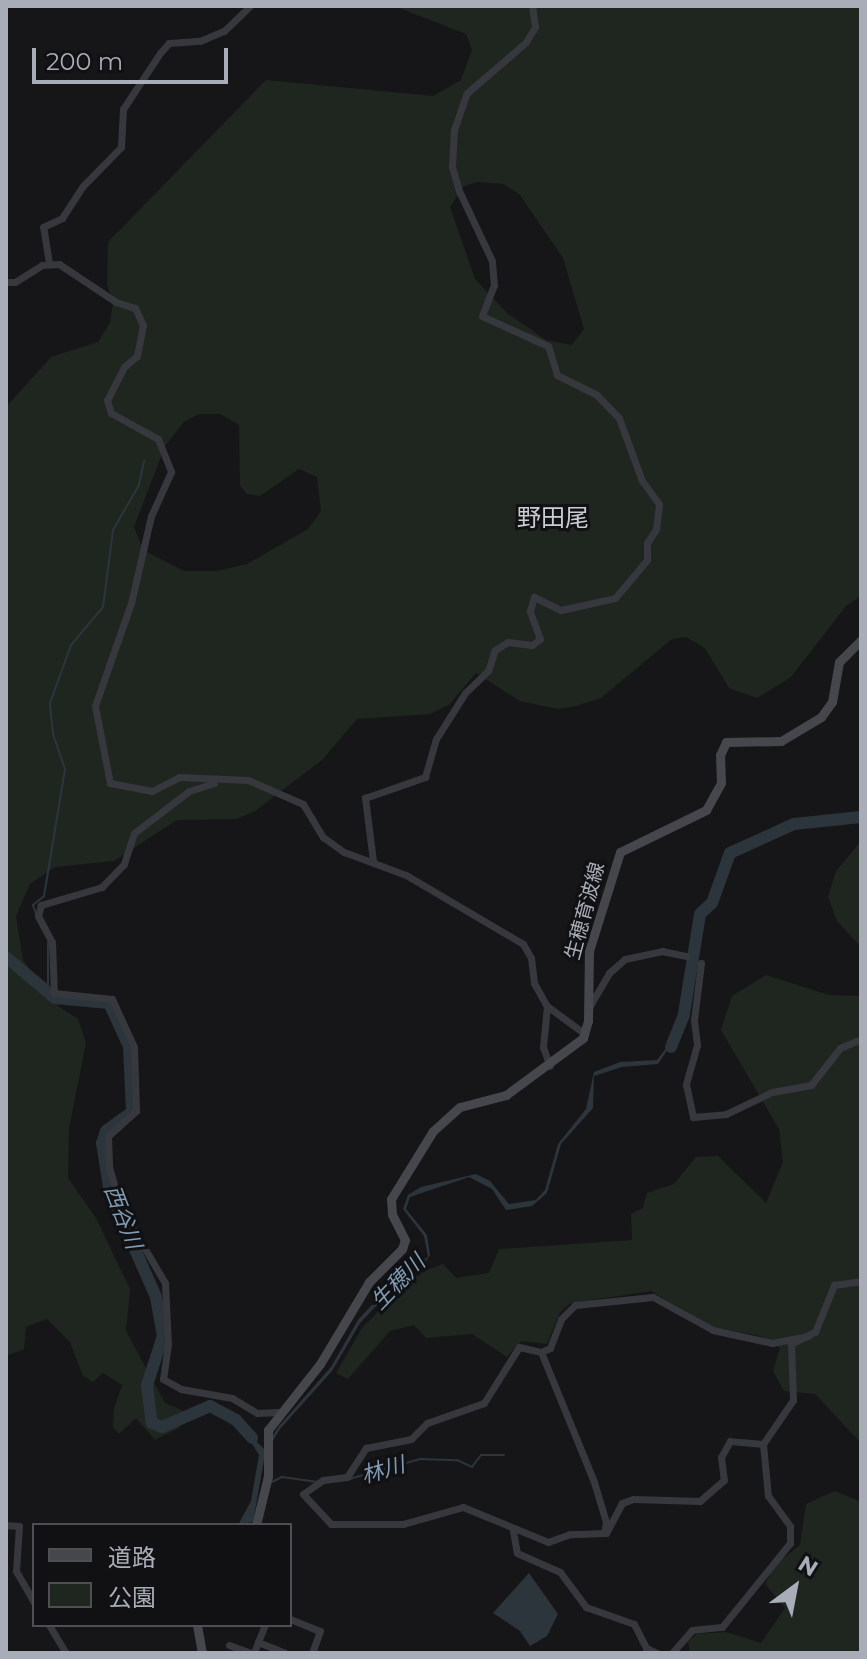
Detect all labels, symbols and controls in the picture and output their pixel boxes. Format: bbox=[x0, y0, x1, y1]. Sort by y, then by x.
scale bar bbox=[36, 32, 232, 82]
text: 200 m bbox=[46, 47, 123, 76]
district label: 野田尾 bbox=[517, 504, 589, 532]
street label: 生穂育波線 bbox=[560, 860, 610, 962]
water label: 西谷川 bbox=[99, 1181, 147, 1253]
water label: 生穂川 bbox=[366, 1249, 430, 1315]
water label: 林川 bbox=[358, 1451, 408, 1489]
legend bbox=[32, 1523, 292, 1627]
text: 道路 bbox=[108, 1543, 156, 1572]
north arrow bbox=[755, 1547, 835, 1627]
text: N bbox=[793, 1550, 823, 1582]
text: 公園 bbox=[108, 1583, 156, 1612]

